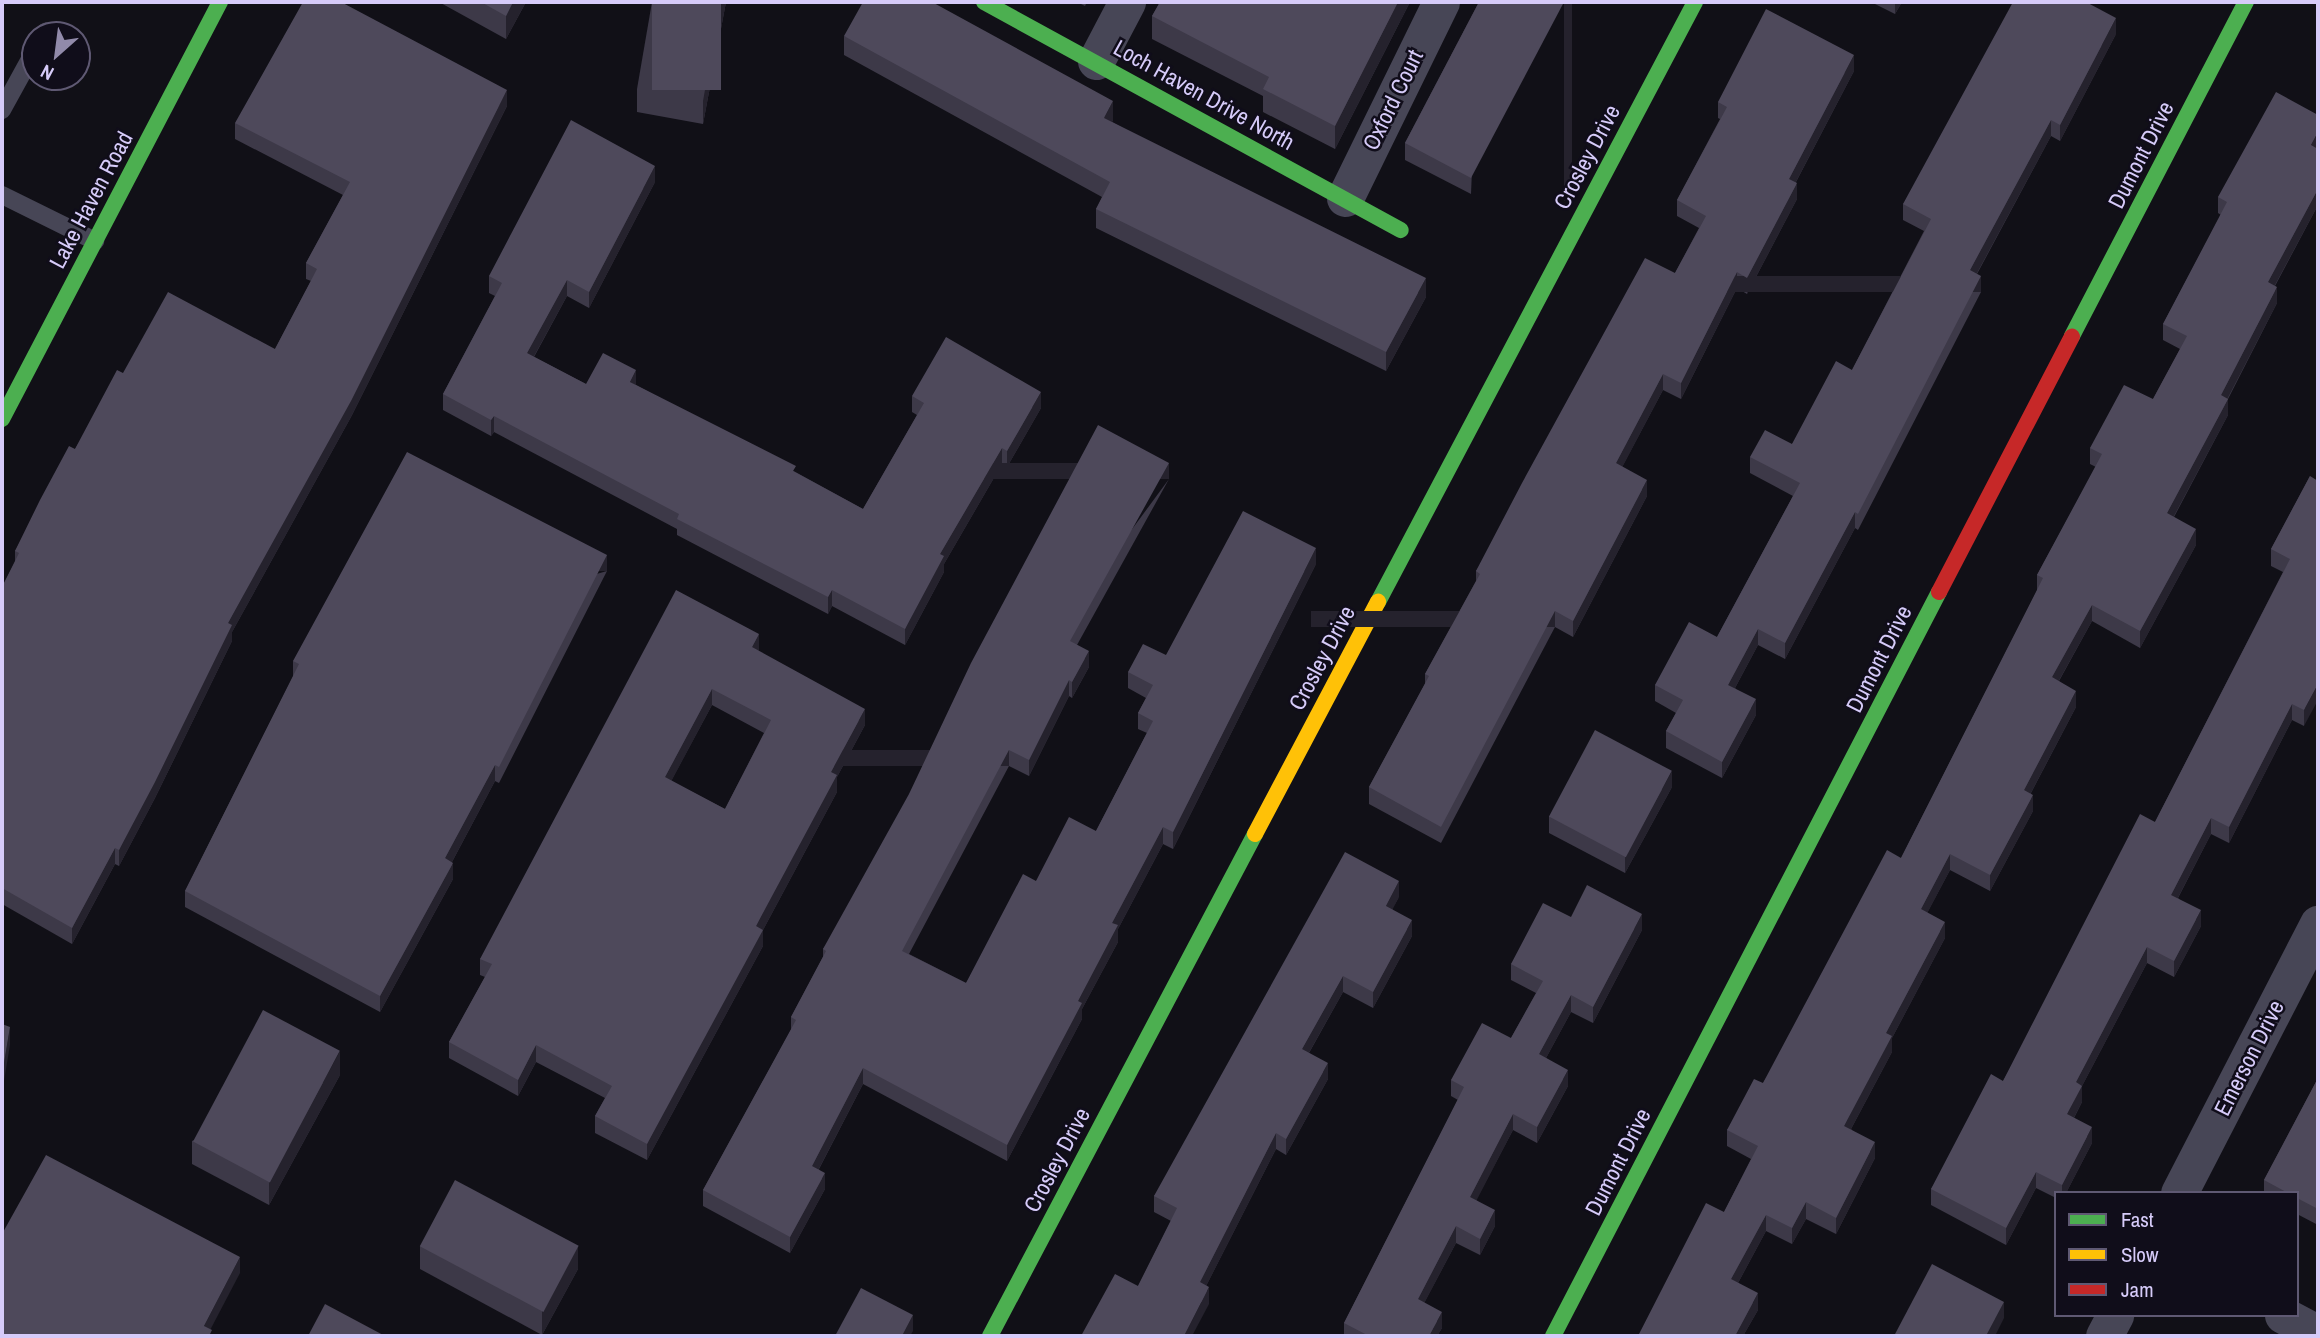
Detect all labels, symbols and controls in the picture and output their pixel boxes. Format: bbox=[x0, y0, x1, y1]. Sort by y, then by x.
north arrow bbox=[21, 21, 91, 91]
street label: Loch Haven Drive North bbox=[1109, 34, 1299, 156]
street label: Oxford Court bbox=[1357, 45, 1429, 155]
text: N bbox=[36, 59, 58, 87]
street label: Dumont Drive bbox=[2102, 97, 2180, 213]
street label: Crosley Drive bbox=[1548, 100, 1626, 214]
street label: Lake Haven Road bbox=[43, 127, 139, 273]
street label: Crosley Drive bbox=[1283, 601, 1361, 715]
street label: Dumont Drive bbox=[1840, 601, 1918, 717]
street label: Emerson Drive bbox=[2208, 996, 2290, 1120]
street label: Crosley Drive bbox=[1018, 1103, 1096, 1217]
street label: Dumont Drive bbox=[1579, 1104, 1657, 1220]
legend bbox=[2054, 1191, 2299, 1317]
text: Fast bbox=[2121, 1205, 2154, 1234]
text: Slow bbox=[2121, 1240, 2158, 1269]
text: Jam bbox=[2121, 1275, 2154, 1304]

